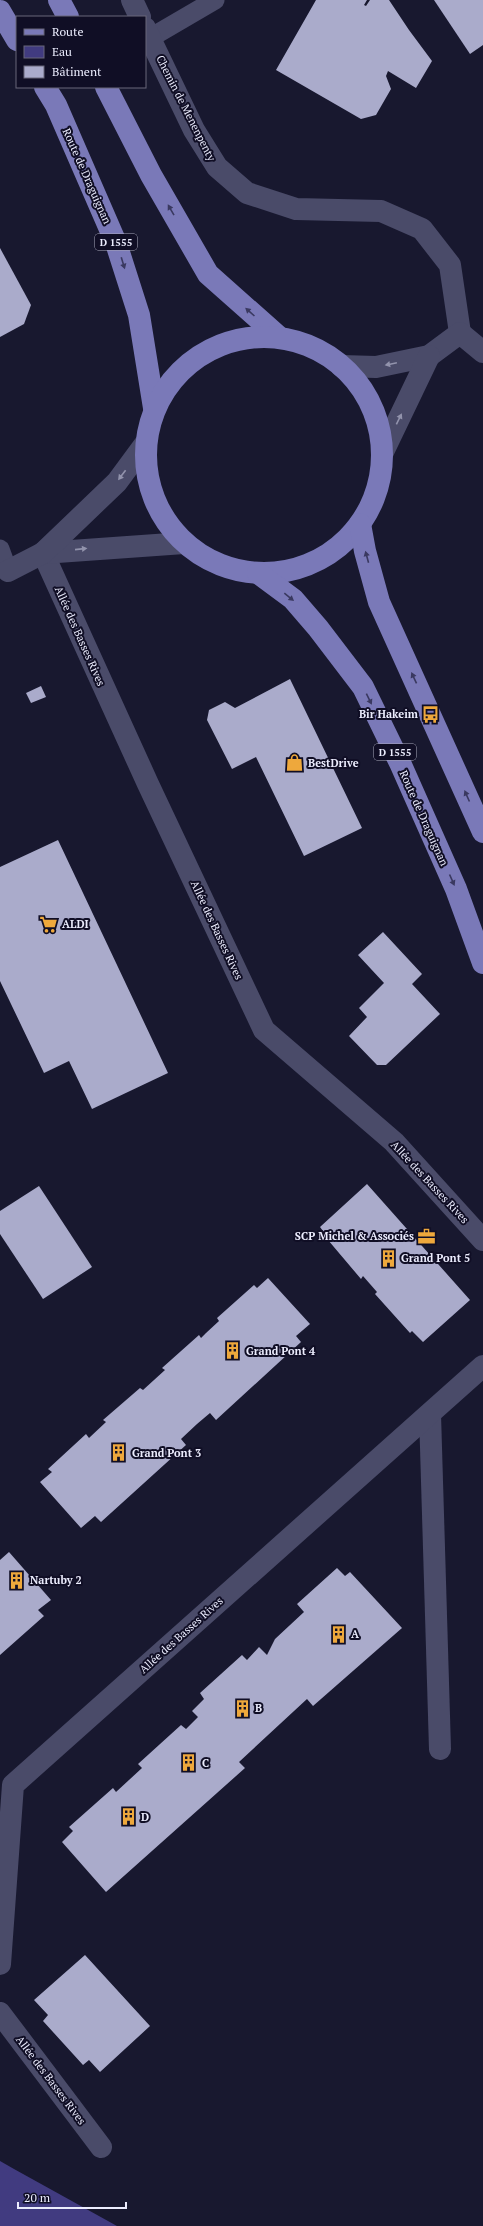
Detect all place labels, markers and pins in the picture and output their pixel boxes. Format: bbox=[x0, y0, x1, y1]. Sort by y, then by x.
bus stop icon: Bir Hakeim bbox=[421, 704, 441, 724]
place label: Bir Hakeim bbox=[359, 707, 419, 721]
shop icon: BestDrive bbox=[285, 753, 305, 773]
place label: BestDrive bbox=[308, 756, 359, 770]
supermarket icon: ALDI bbox=[39, 914, 59, 934]
place label: ALDI bbox=[62, 917, 89, 931]
office icon: SCP Michel & Associés bbox=[417, 1226, 437, 1246]
place label: SCP Michel & Associés bbox=[295, 1229, 414, 1243]
building icon: Grand Pont 5 bbox=[378, 1248, 398, 1268]
place label: Grand Pont 5 bbox=[401, 1251, 470, 1265]
building icon: Grand Pont 4 bbox=[223, 1341, 243, 1361]
place label: Grand Pont 4 bbox=[246, 1344, 316, 1358]
building icon: Grand Pont 3 bbox=[109, 1443, 129, 1463]
place label: Grand Pont 3 bbox=[132, 1446, 201, 1460]
building icon: Nartuby 2 bbox=[7, 1570, 27, 1590]
place label: Nartuby 2 bbox=[30, 1573, 82, 1587]
building icon: A bbox=[328, 1624, 348, 1644]
place label: A bbox=[351, 1627, 360, 1641]
building icon: B bbox=[232, 1698, 252, 1718]
place label: B bbox=[255, 1701, 262, 1715]
building icon: C bbox=[179, 1753, 199, 1773]
place label: C bbox=[202, 1756, 209, 1770]
building icon: D bbox=[118, 1807, 138, 1827]
place label: D bbox=[141, 1810, 149, 1824]

